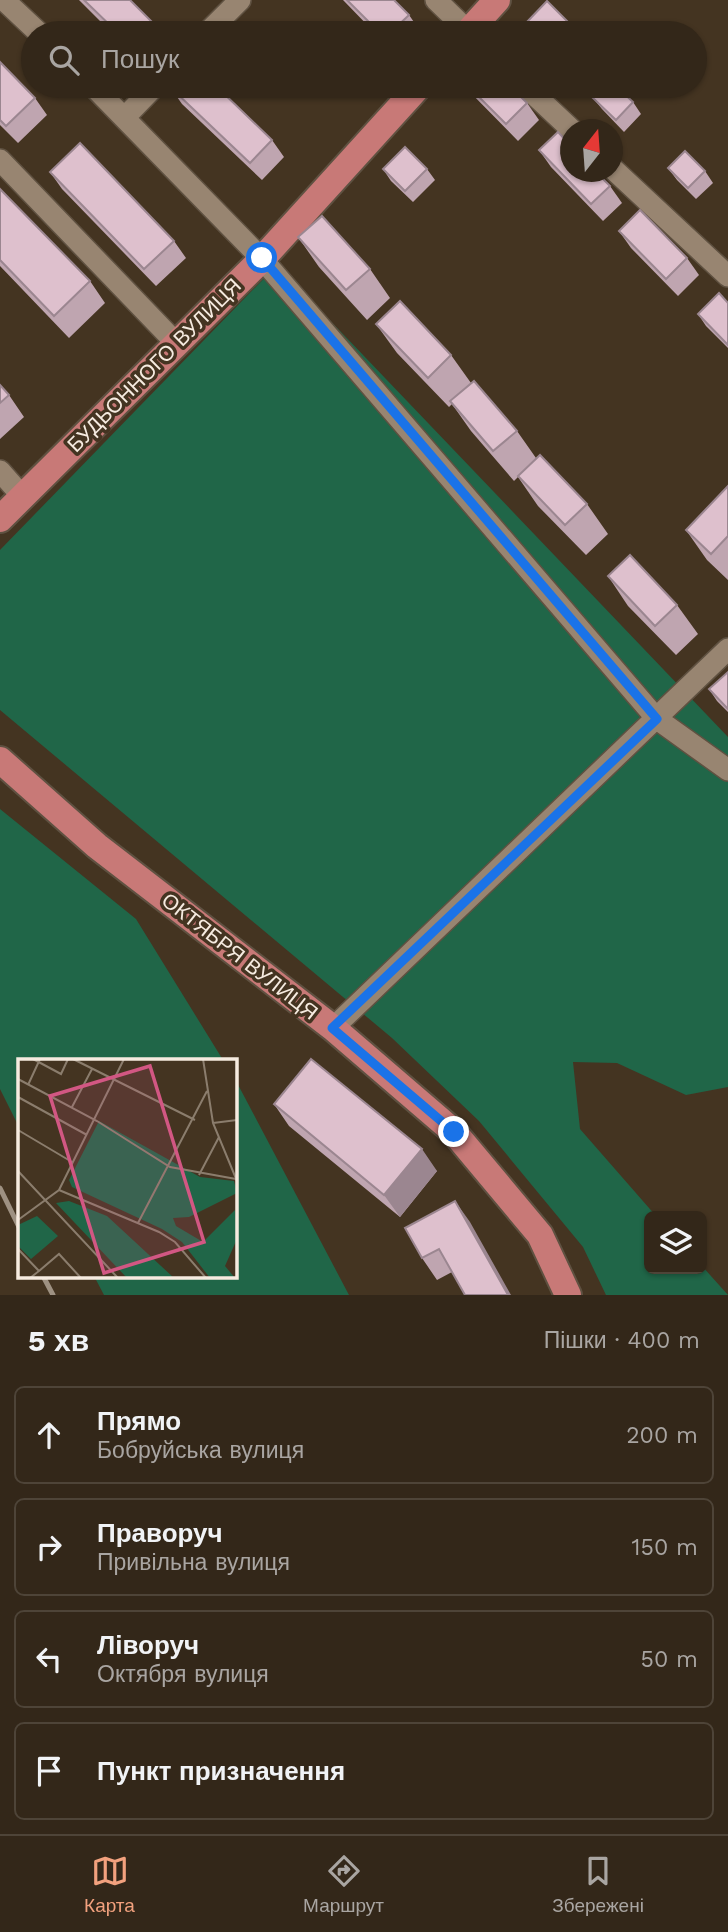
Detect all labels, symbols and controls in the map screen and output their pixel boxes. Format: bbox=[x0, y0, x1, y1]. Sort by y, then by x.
search box bbox=[21, 21, 707, 98]
icon: search bbox=[45, 41, 83, 79]
text: Пошук bbox=[101, 44, 179, 74]
north arrow bbox=[560, 119, 623, 182]
route start bbox=[246, 242, 277, 273]
street label: БУДЬОННОГО ВУЛИЦЯ bbox=[62, 273, 246, 457]
street label: ОКТЯБРЯ ВУЛИЦЯ bbox=[157, 887, 323, 1025]
inset map bbox=[18, 1059, 236, 1278]
route end bbox=[438, 1116, 469, 1147]
map controls bbox=[644, 1211, 707, 1274]
button: layers bbox=[644, 1211, 707, 1274]
text: 5 хв bbox=[28, 1323, 89, 1358]
text: Пішки · 400 m bbox=[544, 1327, 700, 1354]
text: Прямо bbox=[97, 1406, 181, 1436]
icon: ahead bbox=[30, 1416, 68, 1454]
text: 200 m bbox=[626, 1422, 698, 1449]
text: Бобруйська вулиця bbox=[97, 1437, 304, 1464]
text: Праворуч bbox=[97, 1518, 223, 1548]
icon: right bbox=[30, 1528, 68, 1566]
text: 150 m bbox=[632, 1534, 698, 1561]
text: Привільна вулиця bbox=[97, 1549, 290, 1576]
text: Ліворуч bbox=[97, 1630, 199, 1660]
icon: left bbox=[30, 1640, 68, 1678]
text: 50 m bbox=[641, 1646, 698, 1673]
text: Октября вулиця bbox=[97, 1661, 269, 1688]
icon: arrive bbox=[30, 1752, 68, 1790]
text: Пункт призначення bbox=[97, 1756, 345, 1786]
tab: Карта bbox=[84, 1852, 135, 1917]
tab: Маршрут bbox=[303, 1852, 384, 1917]
tab: Збережені bbox=[552, 1852, 644, 1917]

